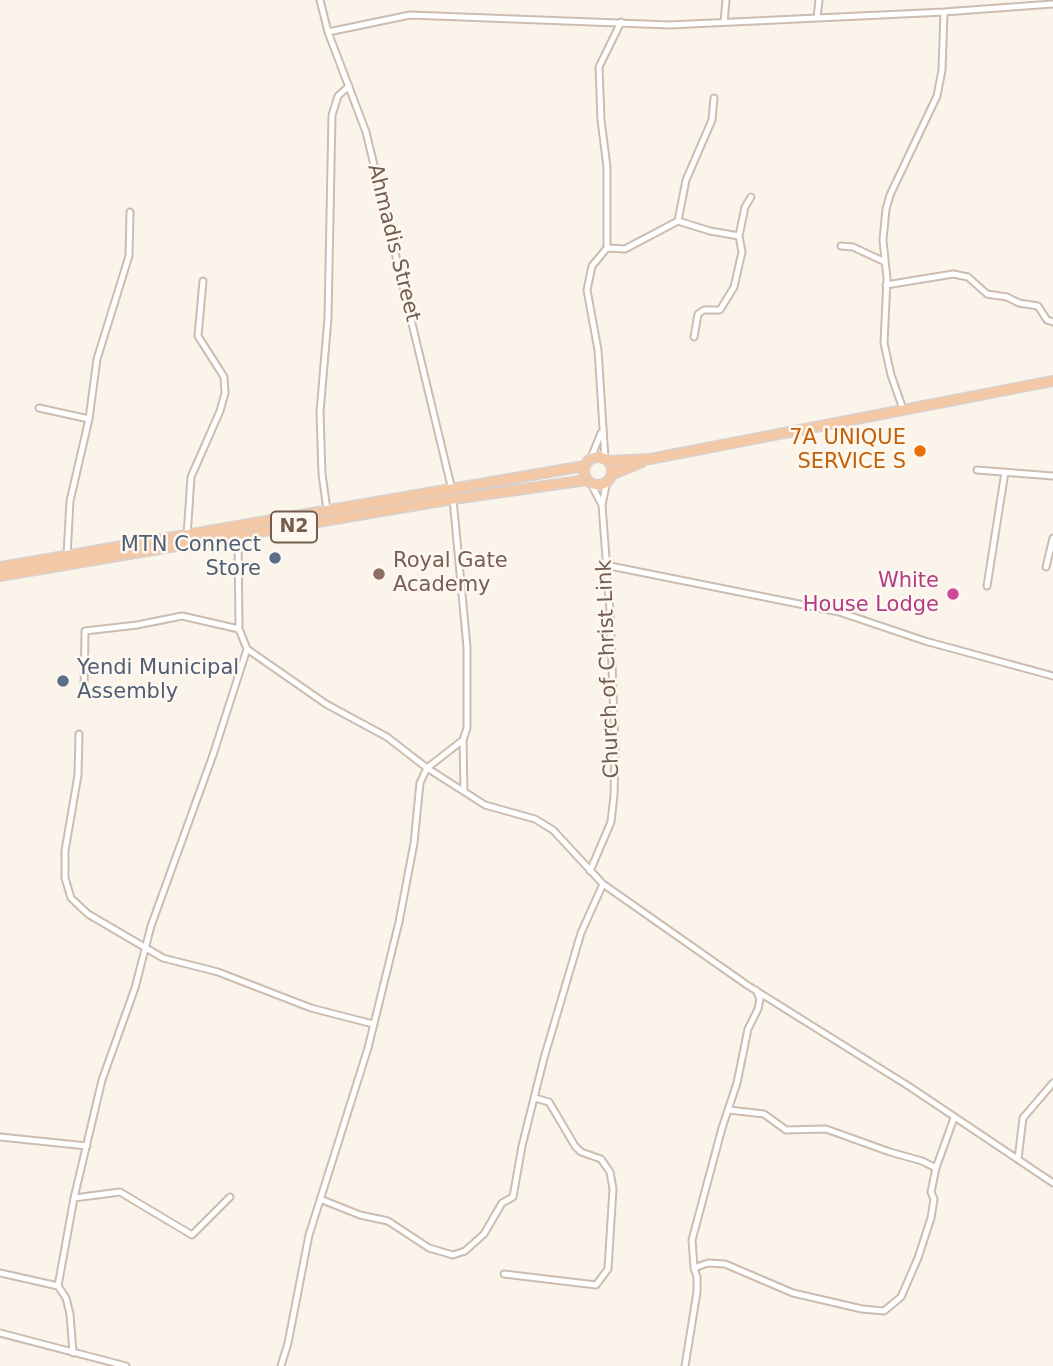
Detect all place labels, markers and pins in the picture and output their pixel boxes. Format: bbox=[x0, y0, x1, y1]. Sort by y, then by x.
place label: 7A UNIQUE SERVICE S bbox=[789, 426, 906, 476]
marker: 7A UNIQUE SERVICE S bbox=[912, 443, 928, 459]
place label: MTN Connect Store bbox=[121, 533, 261, 583]
place label: Royal Gate Academy bbox=[393, 549, 508, 599]
marker: MTN Connect Store bbox=[267, 550, 283, 566]
marker: Royal Gate Academy bbox=[371, 566, 387, 582]
place label: White House Lodge bbox=[803, 569, 939, 619]
marker: White House Lodge bbox=[945, 586, 961, 602]
place label: Yendi Municipal Assembly bbox=[77, 656, 239, 706]
marker: Yendi Municipal Assembly bbox=[55, 673, 71, 689]

